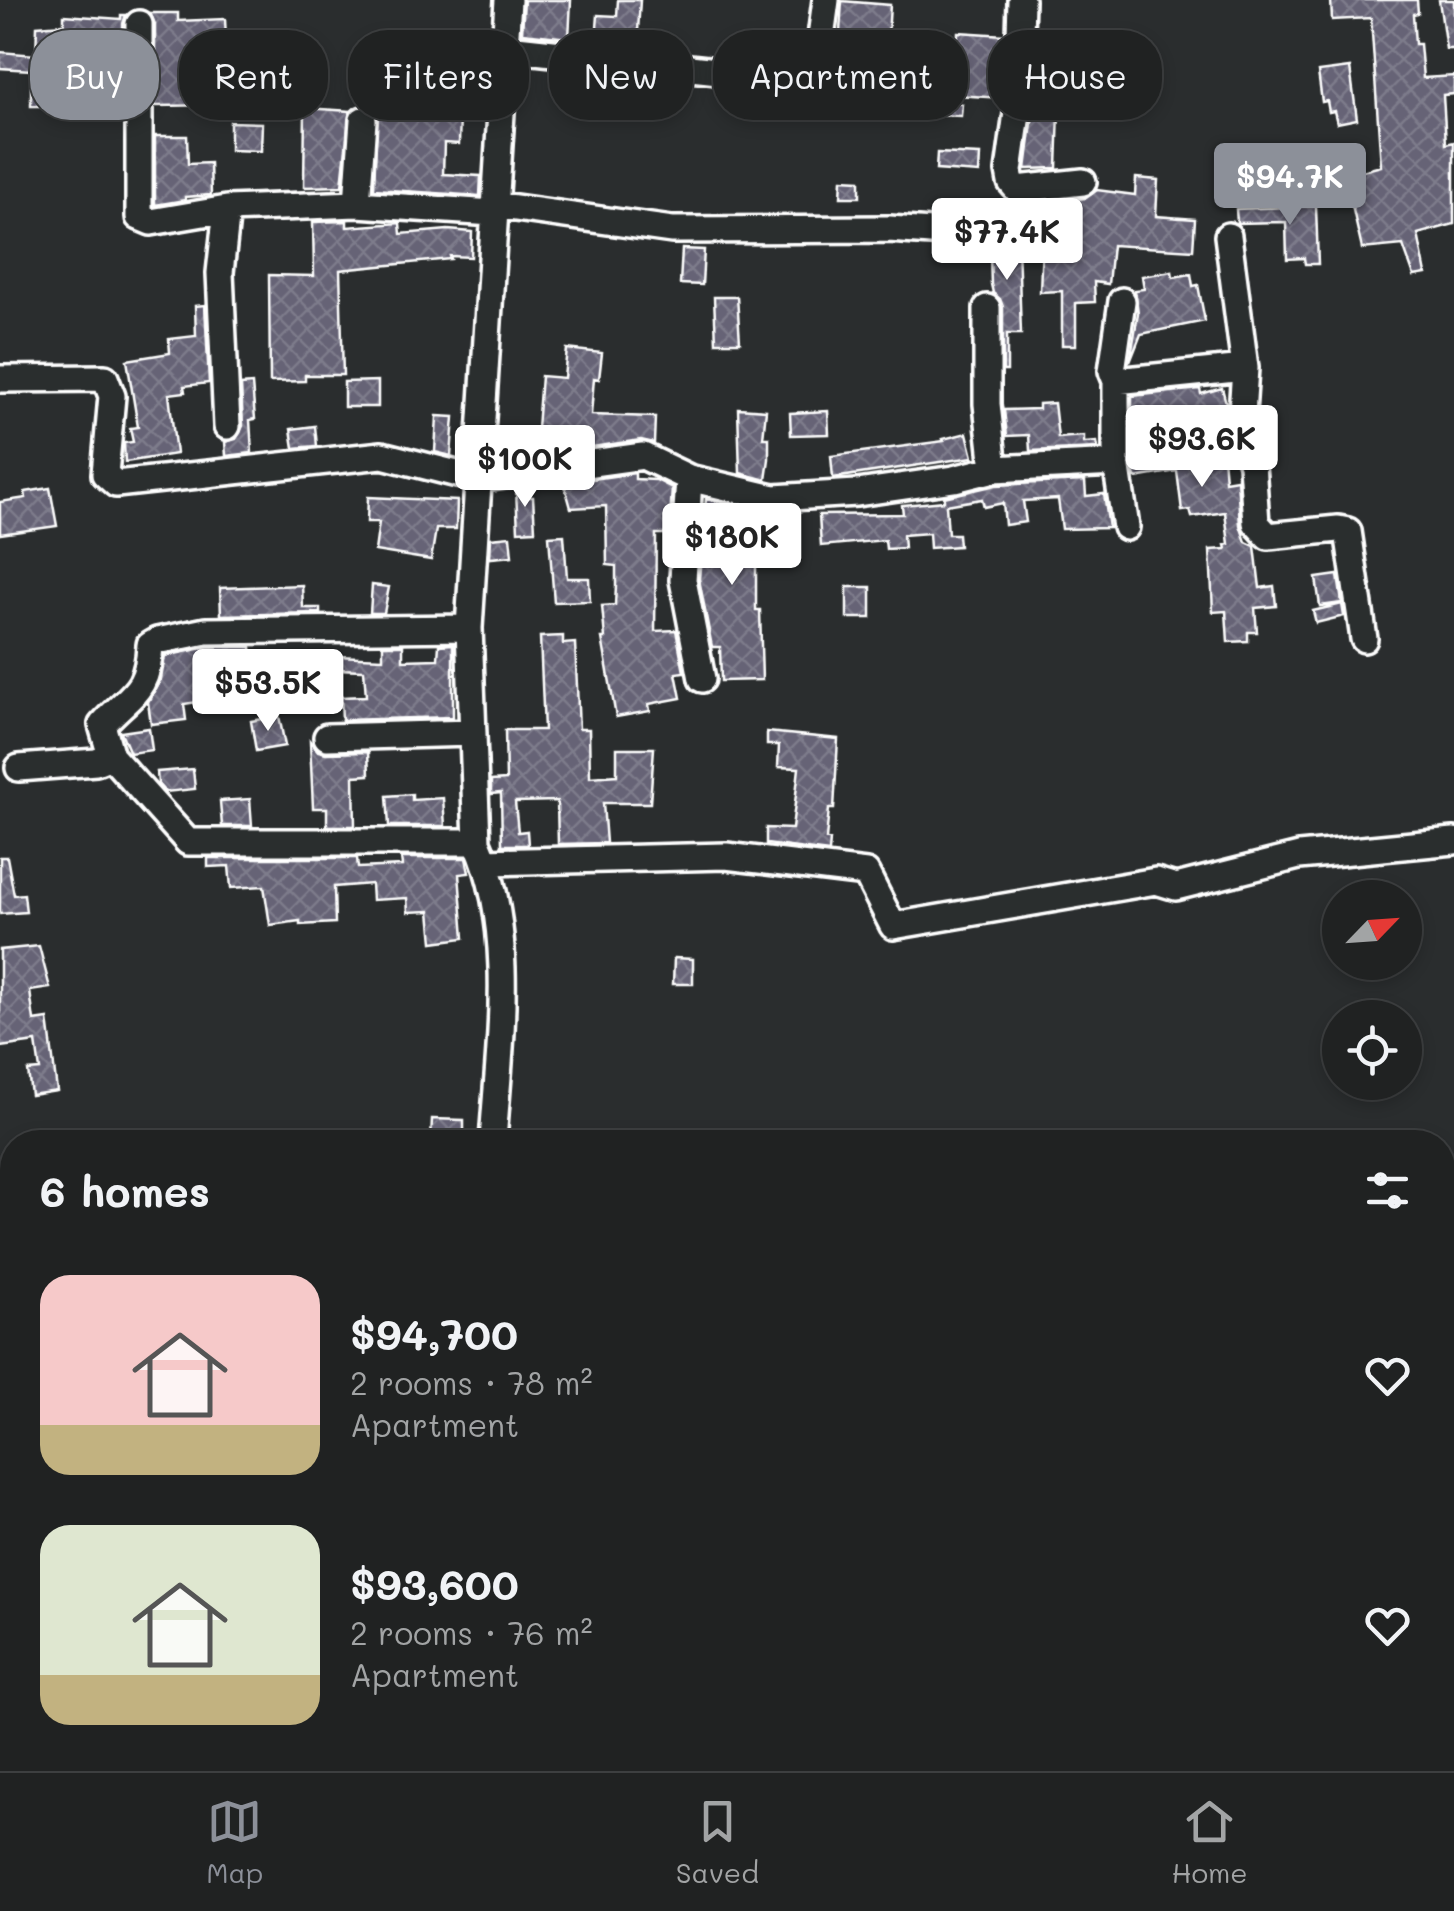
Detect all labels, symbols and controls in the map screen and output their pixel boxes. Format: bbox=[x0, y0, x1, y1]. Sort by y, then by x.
chip: Buy bbox=[30, 30, 159, 120]
chip: Rent bbox=[179, 30, 328, 120]
chip: Filters bbox=[348, 30, 529, 120]
chip: New bbox=[549, 30, 693, 120]
chip: Apartment bbox=[713, 30, 968, 120]
chip: House bbox=[988, 30, 1162, 120]
pin: $94.7K bbox=[1209, 143, 1371, 228]
text: $94.7K bbox=[1236, 154, 1344, 196]
pin: $77.4K bbox=[926, 198, 1088, 283]
text: $77.4K bbox=[954, 209, 1060, 251]
pin: $93.6K bbox=[1121, 405, 1283, 490]
text: $93.6K bbox=[1148, 416, 1256, 458]
pin: $100K bbox=[455, 425, 595, 510]
text: $100K bbox=[477, 436, 573, 478]
pin: $180K bbox=[662, 503, 802, 588]
text: $180K bbox=[684, 514, 780, 556]
pin: $53.5K bbox=[187, 649, 349, 734]
text: $53.5K bbox=[214, 660, 322, 702]
north arrow bbox=[1322, 880, 1422, 980]
map controls bbox=[1322, 880, 1422, 1100]
button: locate bbox=[1322, 1000, 1422, 1100]
text: 6 homes bbox=[40, 1163, 210, 1218]
icon: filters bbox=[1360, 1163, 1415, 1218]
text: $94,700 bbox=[350, 1306, 518, 1361]
icon: home bbox=[120, 1315, 240, 1435]
icon: heart bbox=[1360, 1348, 1415, 1403]
text: 2 rooms · 78 m² bbox=[350, 1361, 593, 1403]
text: Apartment bbox=[350, 1403, 519, 1445]
text: $93,600 bbox=[350, 1556, 519, 1611]
icon: home bbox=[120, 1565, 240, 1685]
icon: heart bbox=[1360, 1598, 1415, 1653]
text: 2 rooms · 76 m² bbox=[350, 1611, 593, 1653]
text: Apartment bbox=[350, 1653, 519, 1695]
tab: Map bbox=[206, 1794, 263, 1890]
tab: Saved bbox=[676, 1794, 759, 1890]
tab: Home bbox=[1171, 1794, 1248, 1890]

